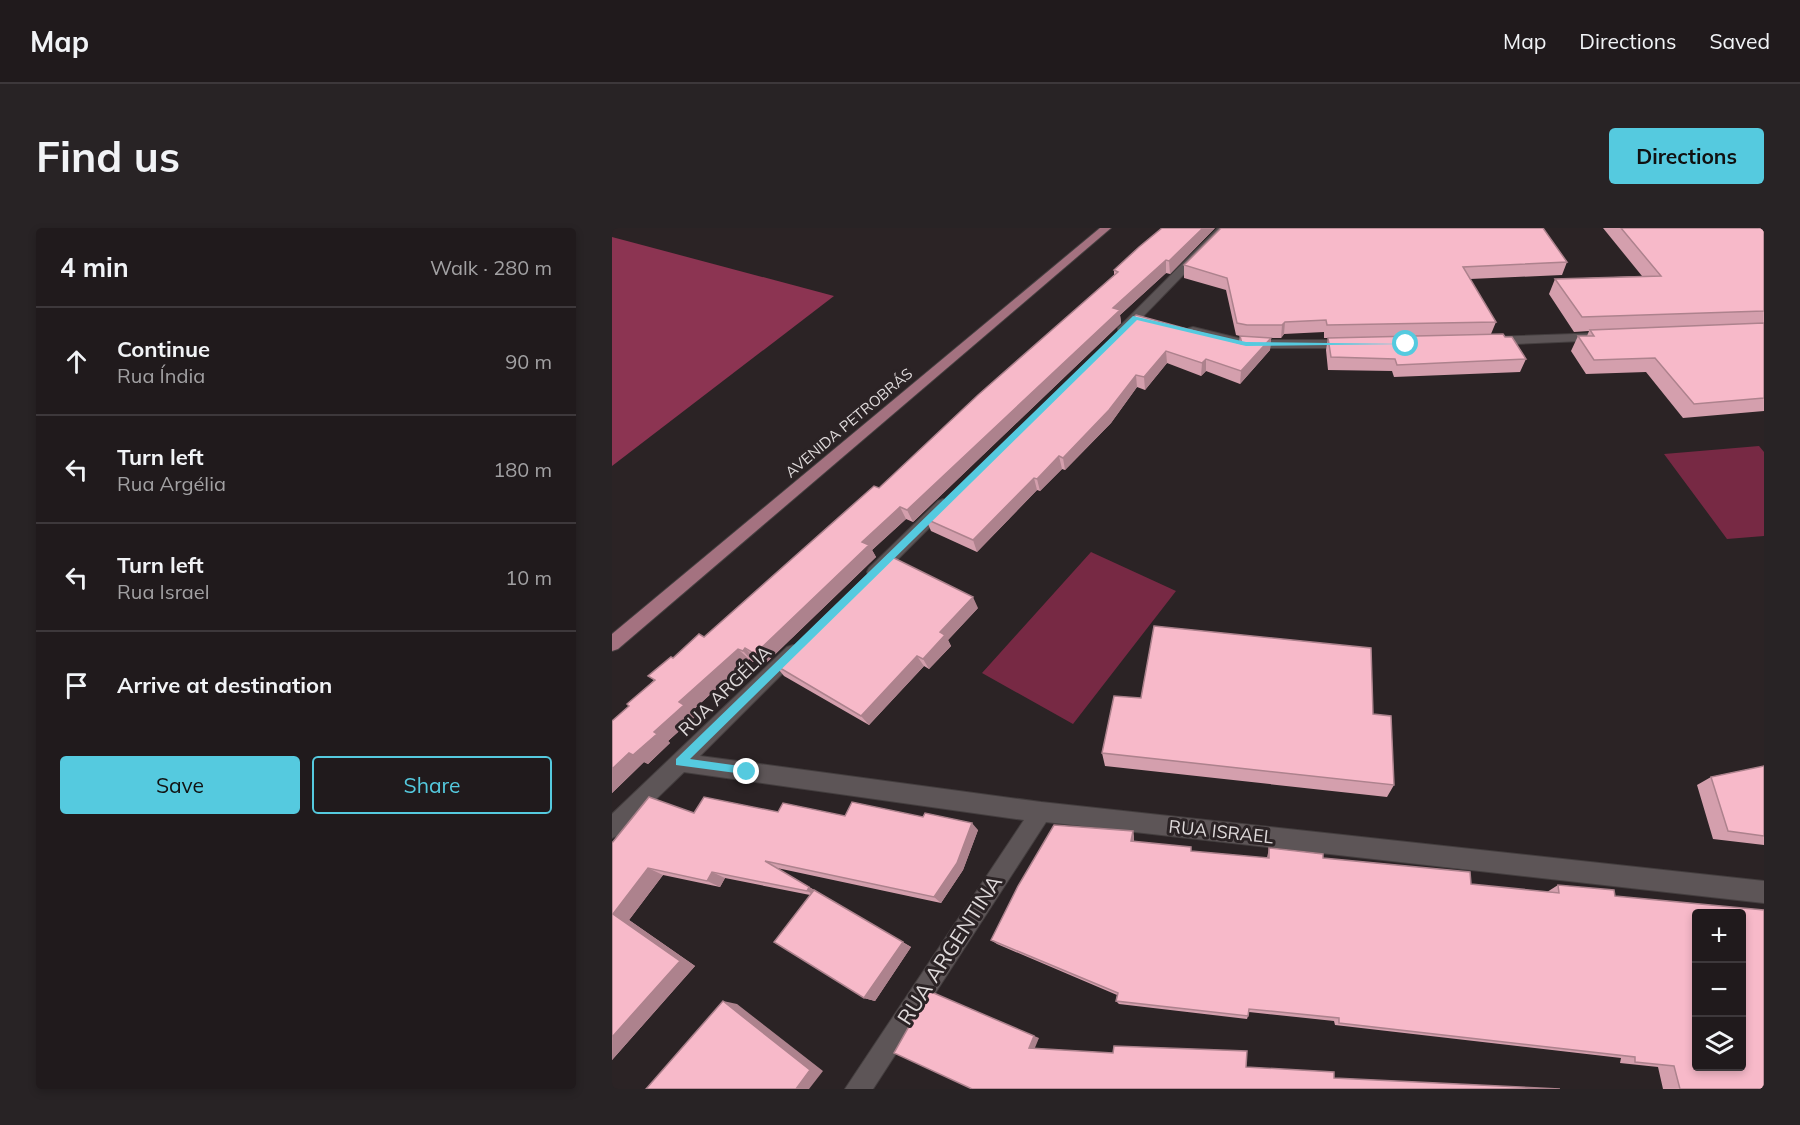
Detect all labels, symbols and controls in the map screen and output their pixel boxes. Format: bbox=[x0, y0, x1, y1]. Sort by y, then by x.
text: Map bbox=[30, 24, 89, 59]
text: Map bbox=[1503, 28, 1546, 54]
text: Directions bbox=[1579, 28, 1676, 54]
text: Saved bbox=[1709, 28, 1770, 54]
button: Directions bbox=[1609, 128, 1764, 184]
text: Find us bbox=[36, 130, 180, 183]
text: 4 min bbox=[60, 251, 129, 284]
text: Walk · 280 m bbox=[430, 255, 552, 280]
route start bbox=[1392, 330, 1418, 356]
text: Continue bbox=[117, 335, 210, 363]
icon: ahead bbox=[60, 345, 93, 378]
text: 90 m bbox=[505, 349, 552, 374]
text: Rua Índia bbox=[117, 363, 205, 388]
street label: AVENIDA PETROBRÁS bbox=[781, 364, 916, 482]
text: Turn left bbox=[117, 443, 204, 471]
icon: left bbox=[60, 453, 93, 486]
text: 180 m bbox=[493, 457, 552, 482]
text: Rua Argélia bbox=[117, 471, 226, 496]
text: Turn left bbox=[117, 551, 204, 579]
icon: left bbox=[60, 561, 93, 594]
text: 10 m bbox=[505, 565, 552, 590]
text: Rua Israel bbox=[117, 579, 210, 604]
street label: RUA ARGÉLIA bbox=[673, 641, 776, 741]
icon: arrive bbox=[60, 669, 93, 702]
text: Arrive at destination bbox=[117, 671, 332, 699]
button: Save bbox=[60, 756, 300, 814]
button: Share bbox=[312, 756, 552, 814]
route end bbox=[733, 758, 759, 784]
street label: RUA ISRAEL bbox=[1168, 815, 1275, 848]
street label: RUA ARGENTINA bbox=[891, 869, 1008, 1029]
map controls bbox=[1692, 909, 1746, 1071]
button: + bbox=[1692, 909, 1746, 963]
button: − bbox=[1692, 963, 1746, 1017]
button: layers bbox=[1692, 1017, 1746, 1071]

